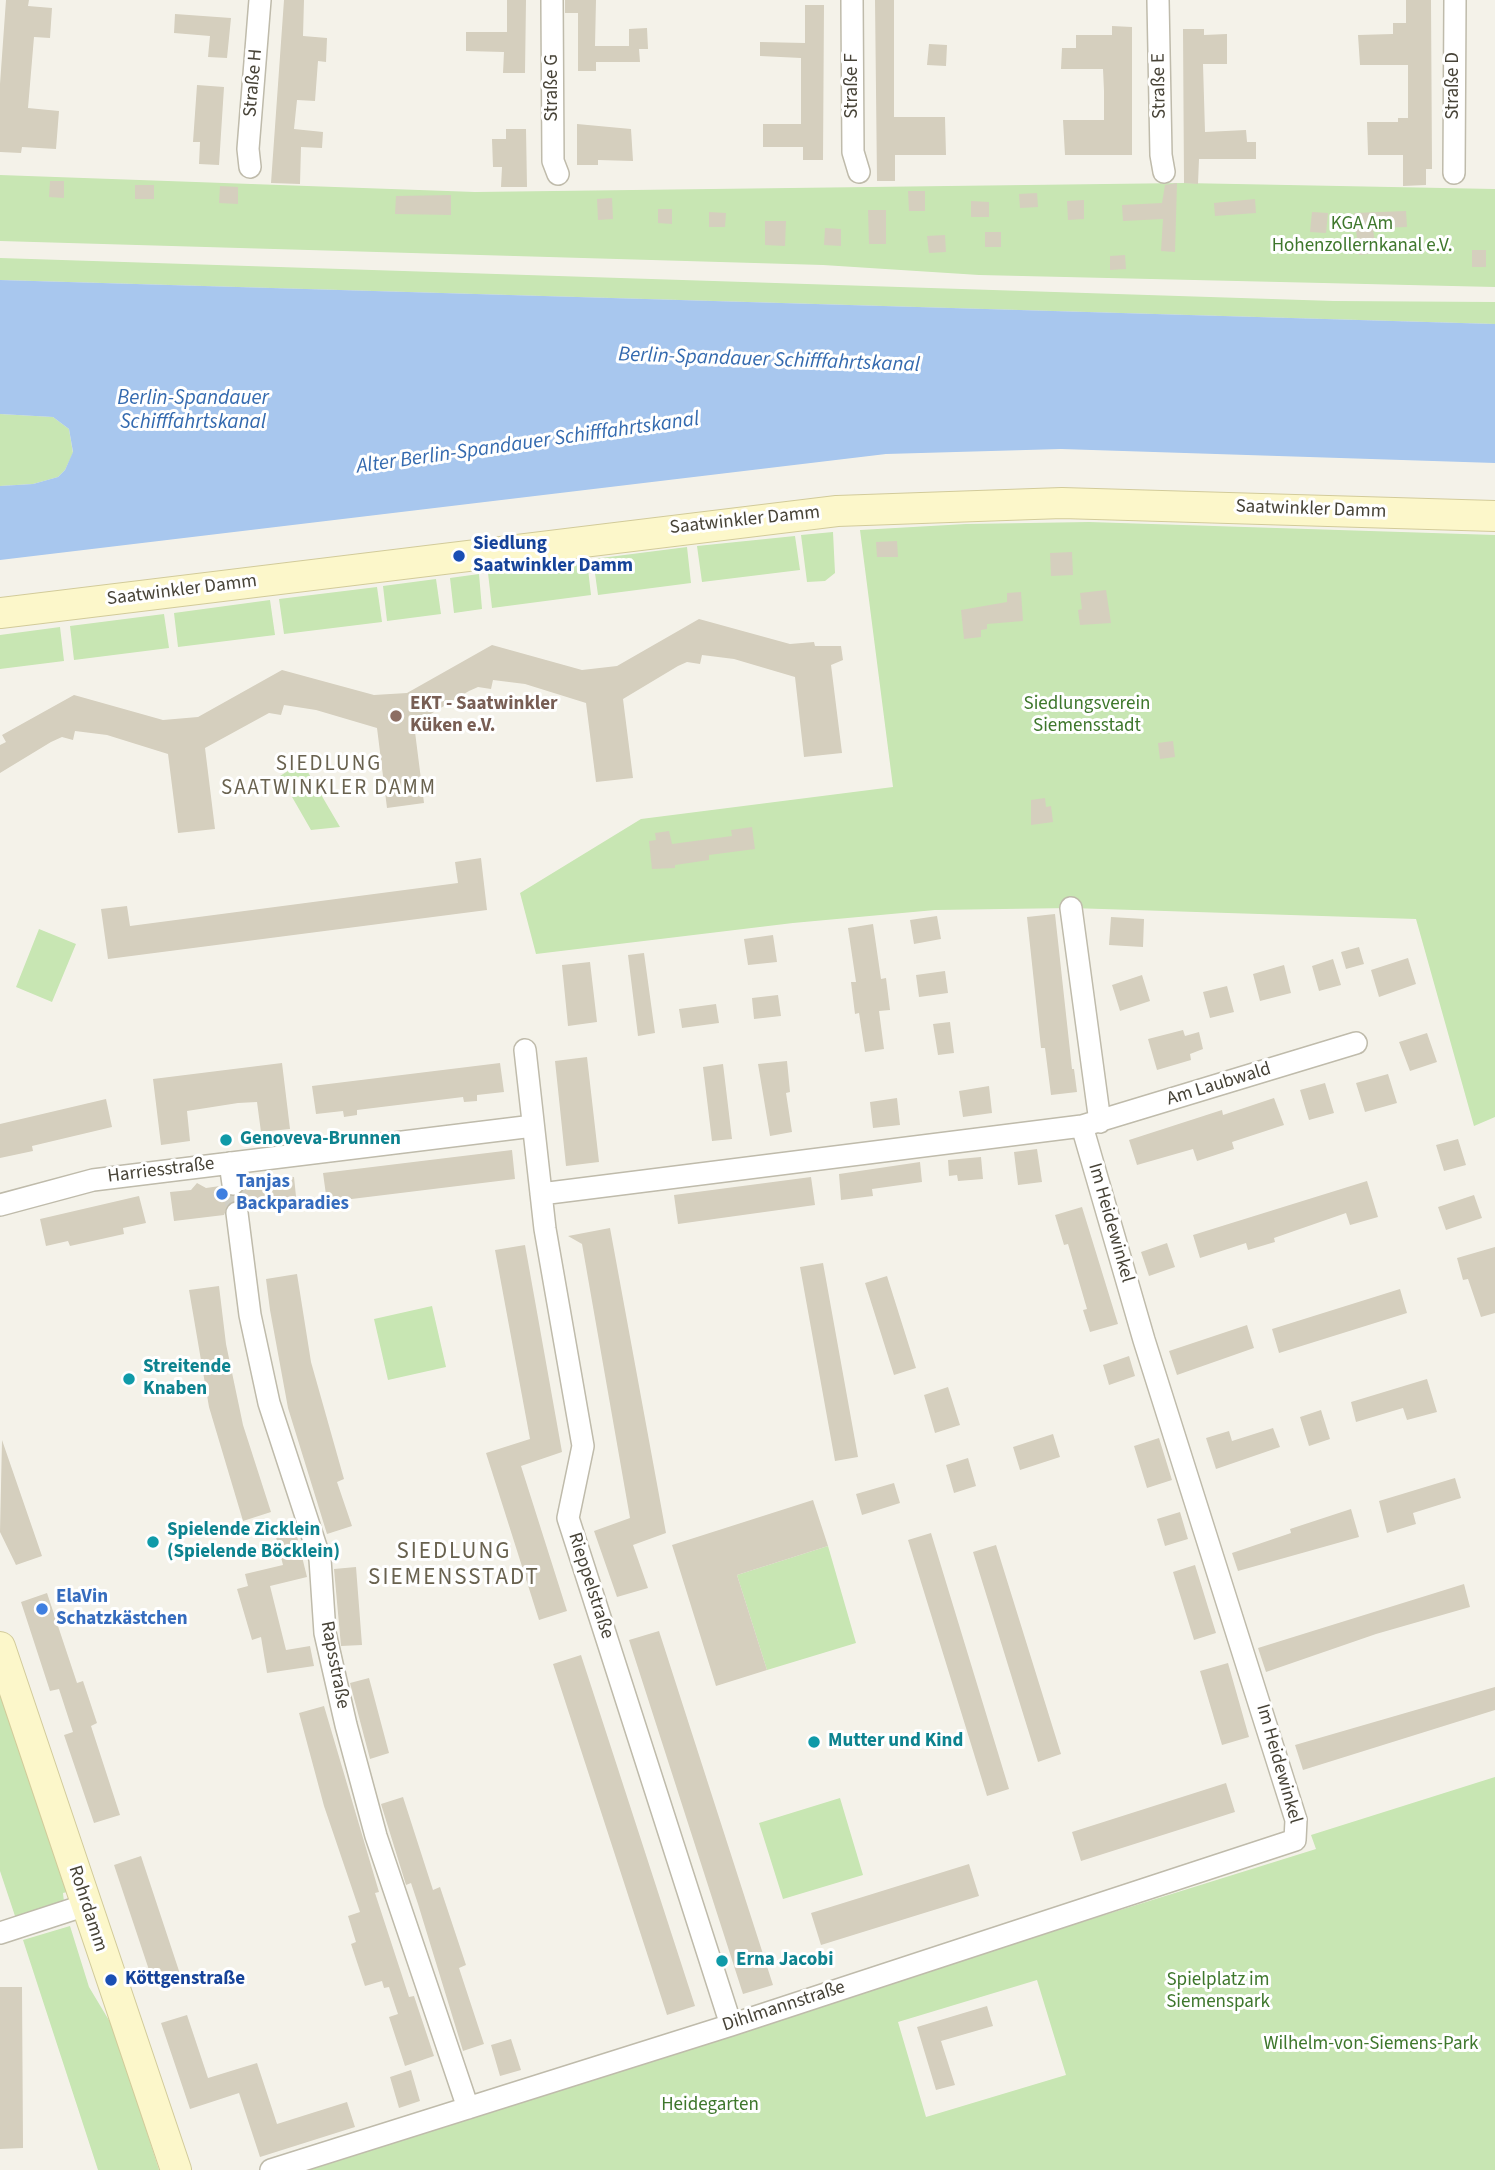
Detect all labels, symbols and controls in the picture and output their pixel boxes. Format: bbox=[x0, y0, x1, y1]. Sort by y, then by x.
street label: Straße H bbox=[240, 48, 268, 118]
street label: Straße D bbox=[1443, 52, 1465, 120]
street label: Straße F bbox=[842, 53, 864, 119]
street label: Straße E bbox=[1148, 53, 1172, 119]
street label: Straße G bbox=[542, 54, 564, 122]
park label: KGA Am Hohenzollernkanal e.V. bbox=[1272, 214, 1452, 258]
water label: Berlin-Spandauer Schifffahrtskanal bbox=[618, 343, 920, 379]
water label: Berlin-Spandauer Schifffahrtskanal bbox=[117, 386, 269, 436]
water label: Alter Berlin-Spandauer Schifffahrtskanal bbox=[355, 407, 701, 481]
street label: Saatwinkler Damm bbox=[1235, 496, 1387, 524]
street label: Saatwinkler Damm bbox=[669, 502, 821, 540]
place label: Siedlung Saatwinkler Damm bbox=[473, 534, 633, 578]
marker: Siedlung Saatwinkler Damm bbox=[451, 548, 467, 564]
street label: Saatwinkler Damm bbox=[106, 570, 258, 612]
place label: EKT - Saatwinkler Küken e.V. bbox=[410, 694, 558, 738]
park label: Siedlungsverein Siemensstadt bbox=[1023, 694, 1151, 738]
marker: EKT - Saatwinkler Küken e.V. bbox=[388, 708, 404, 724]
district label: SIEDLUNG SAATWINKLER DAMM bbox=[223, 752, 435, 802]
street label: Am Laubwald bbox=[1164, 1058, 1274, 1112]
place label: Genoveva-Brunnen bbox=[240, 1129, 401, 1151]
marker: Genoveva-Brunnen bbox=[218, 1132, 234, 1148]
street label: Harriesstraße bbox=[106, 1153, 216, 1189]
street label: Im Heidewinkel bbox=[1082, 1161, 1138, 1285]
place label: Tanjas Backparadies bbox=[236, 1172, 349, 1216]
marker: Tanjas Backparadies bbox=[214, 1186, 230, 1202]
place label: Streitende Knaben bbox=[143, 1357, 231, 1401]
marker: Streitende Knaben bbox=[121, 1371, 137, 1387]
place label: Spielende Zicklein (Spielende Böcklein) bbox=[167, 1520, 340, 1564]
street label: Rieppelstraße bbox=[562, 1530, 618, 1642]
marker: Spielende Zicklein (Spielende Böcklein) bbox=[145, 1534, 161, 1550]
district label: SIEDLUNG SIEMENSSTADT bbox=[370, 1539, 538, 1593]
place label: ElaVin Schatzkästchen bbox=[56, 1587, 188, 1631]
marker: ElaVin Schatzkästchen bbox=[34, 1601, 50, 1617]
street label: Rapsstraße bbox=[314, 1619, 354, 1711]
street label: Im Heidewinkel bbox=[1250, 1702, 1306, 1826]
place label: Mutter und Kind bbox=[828, 1731, 963, 1753]
marker: Mutter und Kind bbox=[806, 1734, 822, 1750]
street label: Rohrdamm bbox=[62, 1863, 112, 1955]
place label: Erna Jacobi bbox=[736, 1950, 833, 1972]
marker: Erna Jacobi bbox=[714, 1953, 730, 1969]
place label: Köttgenstraße bbox=[125, 1969, 245, 1991]
park label: Spielplatz im Siemenspark bbox=[1166, 1970, 1270, 2014]
marker: Köttgenstraße bbox=[103, 1972, 119, 1988]
street label: Dihlmannstraße bbox=[720, 1976, 848, 2038]
park label: Wilhelm-von-Siemens-Park bbox=[1263, 2034, 1479, 2056]
park label: Heidegarten bbox=[661, 2095, 759, 2117]

